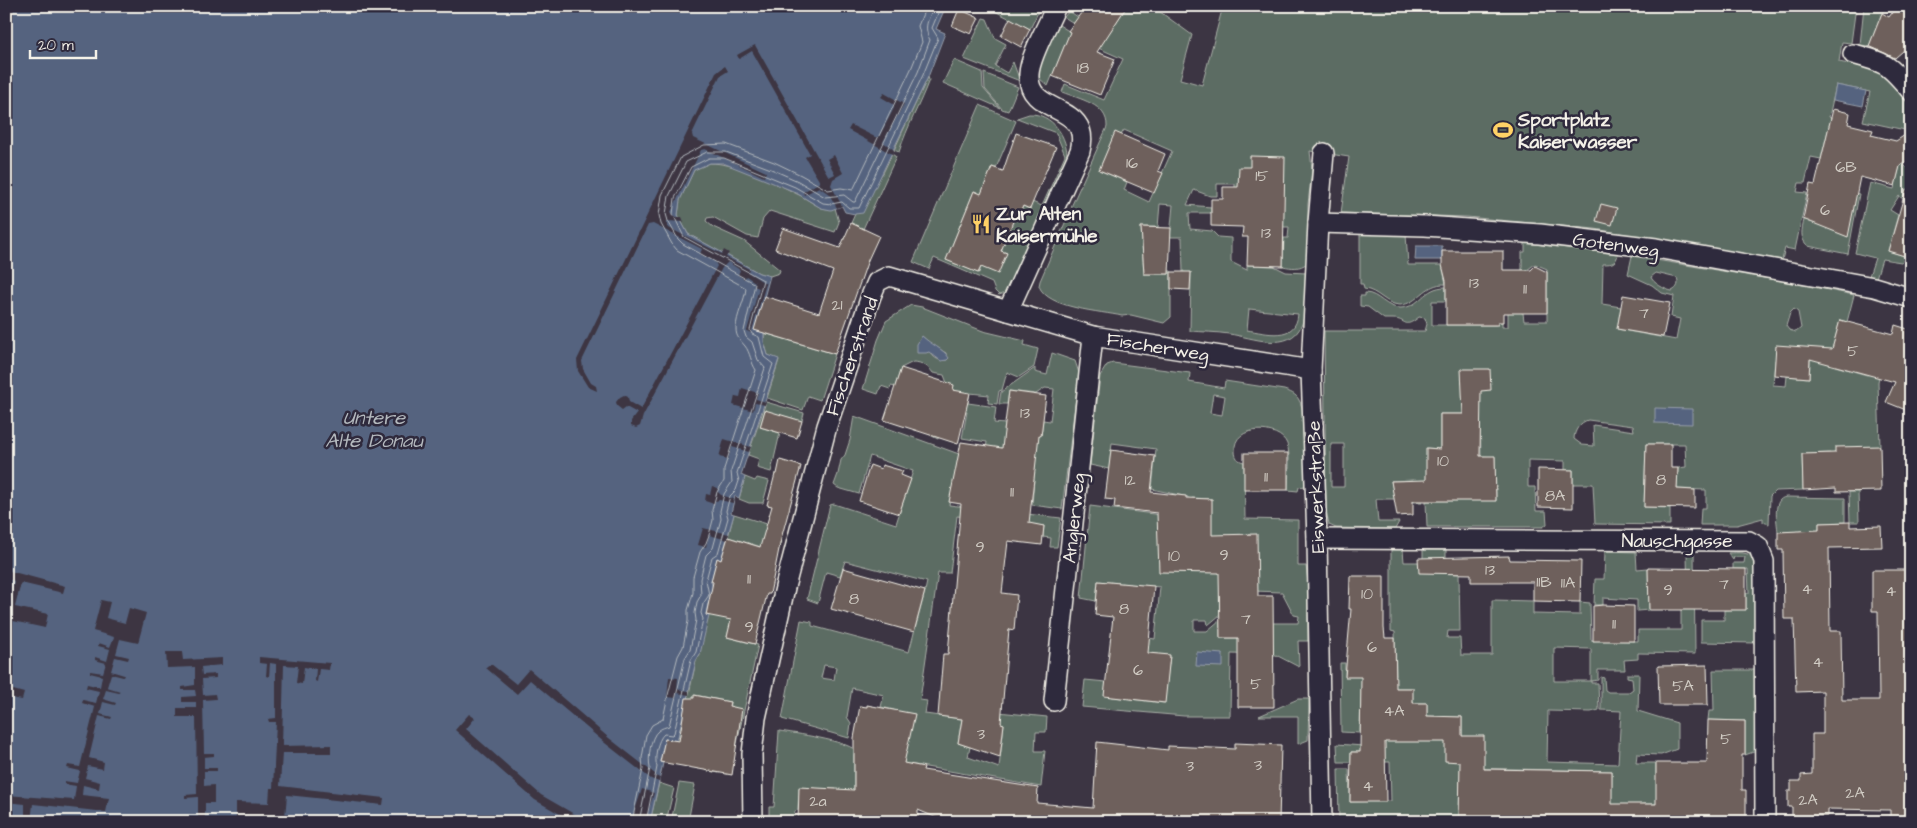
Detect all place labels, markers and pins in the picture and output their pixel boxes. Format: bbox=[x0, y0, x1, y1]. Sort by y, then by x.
place label: Sportplatz Kaiserwasser bbox=[1517, 107, 1638, 156]
sports icon: Sportplatz Kaiserwasser bbox=[1492, 119, 1514, 141]
place label: Zur Alten Kaisermühle bbox=[996, 201, 1098, 250]
restaurant icon: Zur Alten Kaisermühle bbox=[970, 213, 992, 235]

